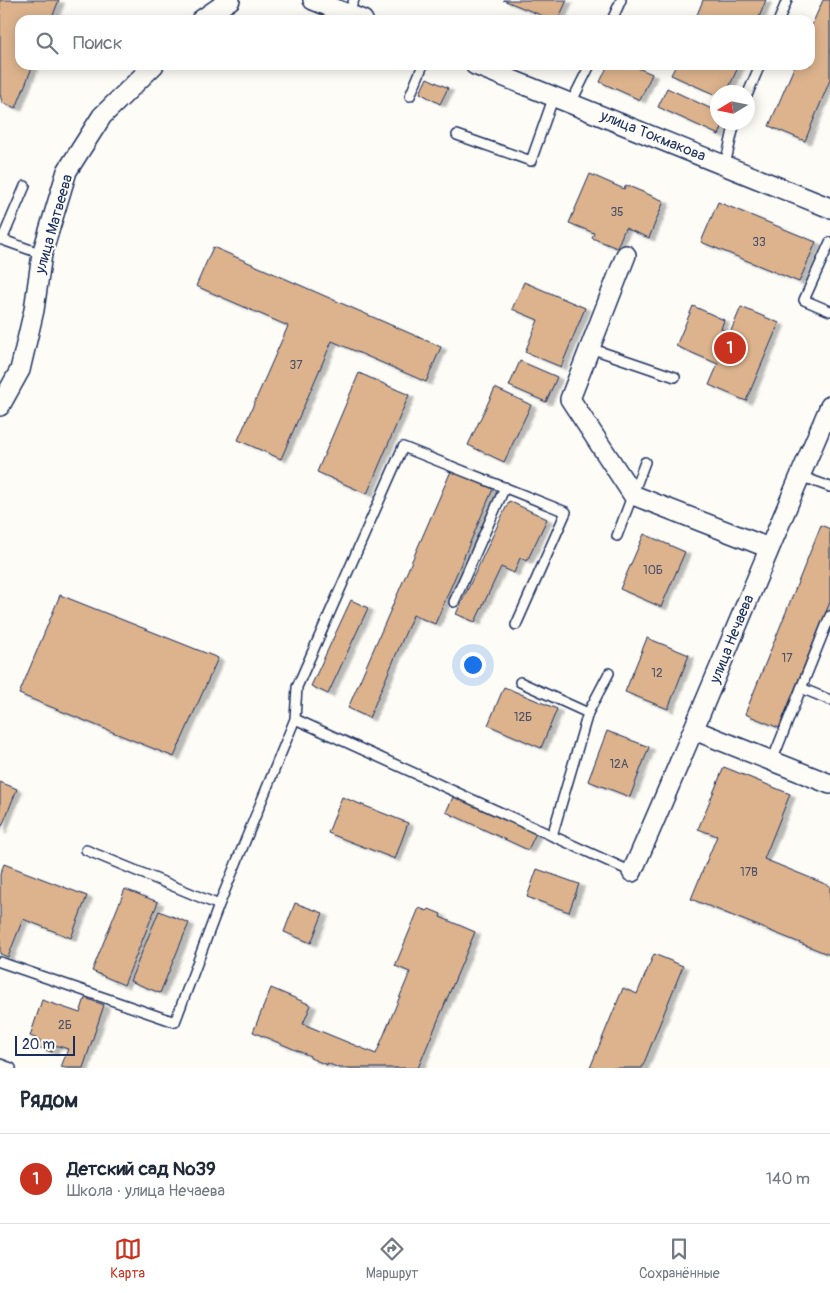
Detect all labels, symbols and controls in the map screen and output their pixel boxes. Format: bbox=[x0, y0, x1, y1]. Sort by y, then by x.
search box bbox=[15, 15, 815, 70]
icon: search bbox=[33, 29, 61, 57]
text: Поиск bbox=[73, 31, 123, 55]
north arrow bbox=[710, 85, 755, 130]
street label: улица Токмакова bbox=[597, 106, 708, 166]
street label: улица Матвеева bbox=[30, 172, 77, 277]
house number: 35 bbox=[610, 205, 624, 220]
house number: 33 bbox=[752, 235, 766, 250]
pin: 1 bbox=[714, 329, 746, 367]
house number: 37 bbox=[289, 358, 303, 373]
house number: 10Б bbox=[643, 563, 663, 578]
street label: улица Нечаева bbox=[705, 592, 758, 687]
house number: 17 bbox=[781, 651, 793, 666]
your location bbox=[460, 652, 486, 678]
house number: 12 bbox=[651, 666, 663, 681]
house number: 12Б bbox=[514, 710, 532, 725]
house number: 12А bbox=[609, 757, 629, 772]
house number: 17В bbox=[740, 865, 758, 880]
house number: 2Б bbox=[58, 1018, 72, 1033]
scale bar bbox=[15, 1033, 75, 1056]
text: 20 m bbox=[22, 1036, 55, 1053]
text: Рядом bbox=[20, 1087, 78, 1114]
text: Детский сад №39 bbox=[67, 1157, 216, 1181]
text: 1 bbox=[33, 1169, 39, 1189]
text: 140 m bbox=[766, 1169, 810, 1189]
text: Школа · улица Нечаева bbox=[67, 1181, 225, 1201]
tab: Карта bbox=[110, 1235, 145, 1282]
tab: Маршрут bbox=[366, 1235, 418, 1282]
tab: Сохранённые bbox=[639, 1235, 720, 1282]

